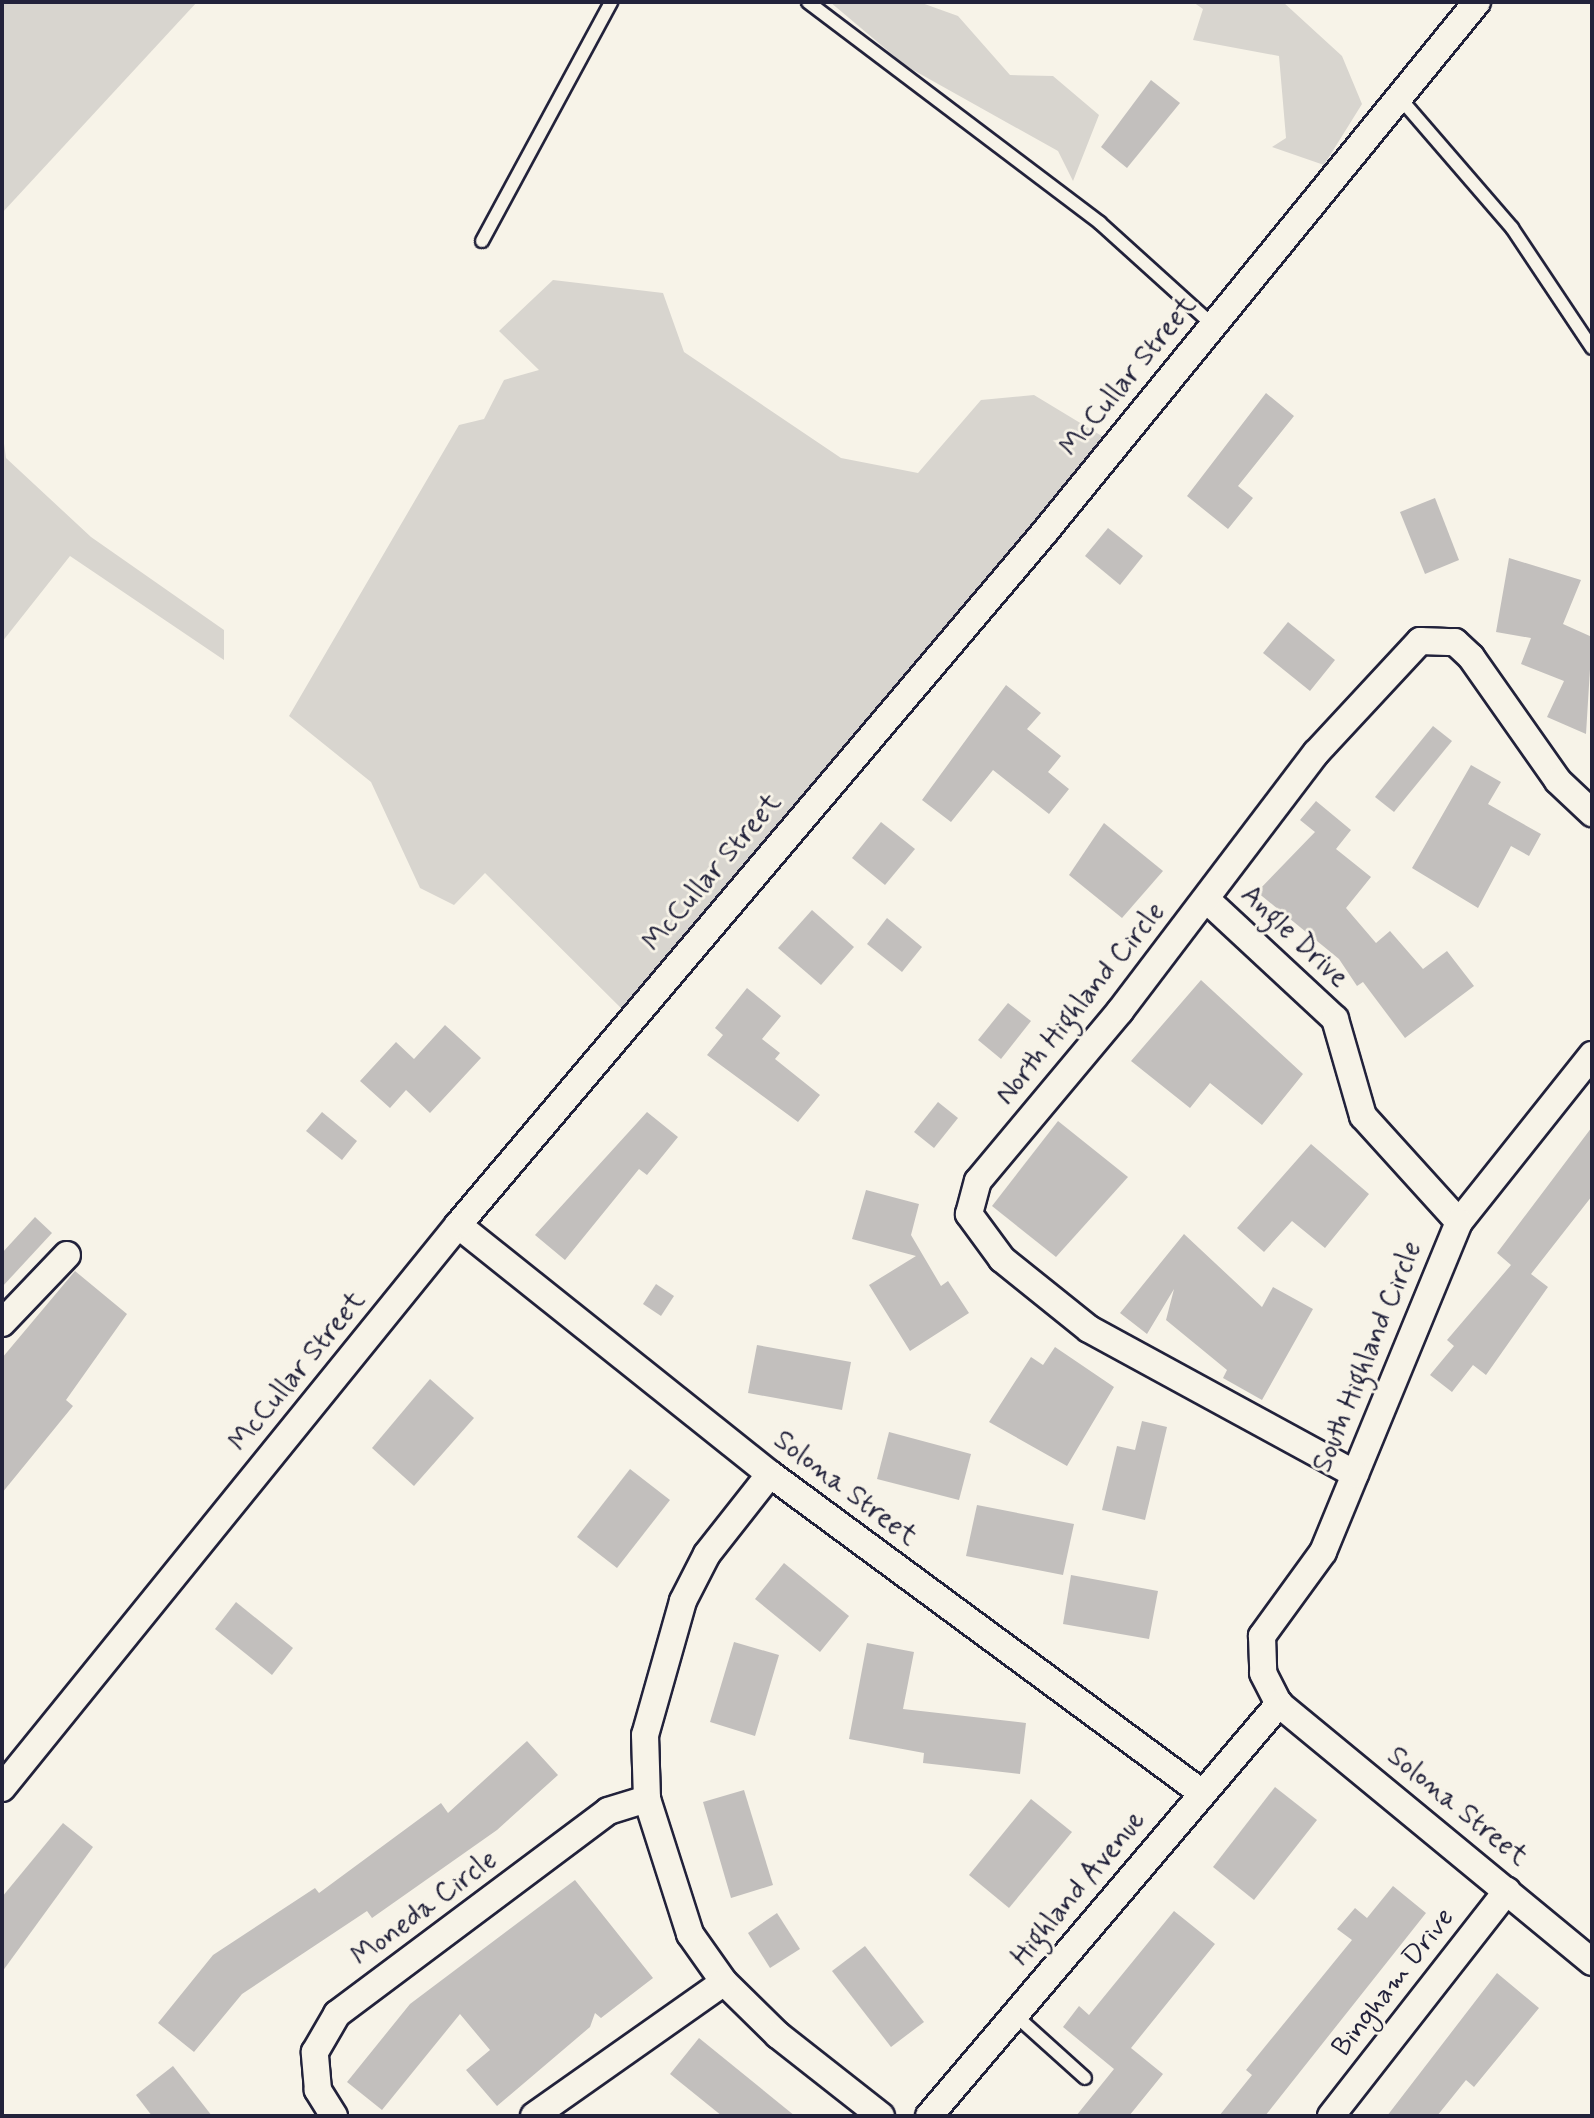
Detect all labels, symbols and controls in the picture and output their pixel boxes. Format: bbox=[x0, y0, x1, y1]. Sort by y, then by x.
street label: McCullar Street bbox=[1054, 290, 1204, 464]
street label: McCullar Street bbox=[637, 787, 789, 959]
street label: Angle Drive bbox=[1234, 879, 1354, 995]
street label: North Highland Circle bbox=[989, 896, 1173, 1112]
street label: South Highland Circle bbox=[1306, 1236, 1430, 1478]
street label: McCullar Street bbox=[223, 1285, 373, 1459]
street label: Solona Street bbox=[766, 1424, 924, 1554]
street label: Solona Street bbox=[1380, 1740, 1534, 1874]
street label: Highland Avenue bbox=[1003, 1803, 1155, 1975]
street label: Moneda Circle bbox=[346, 1843, 504, 1975]
street label: Bingham Drive bbox=[1326, 1903, 1462, 2063]

